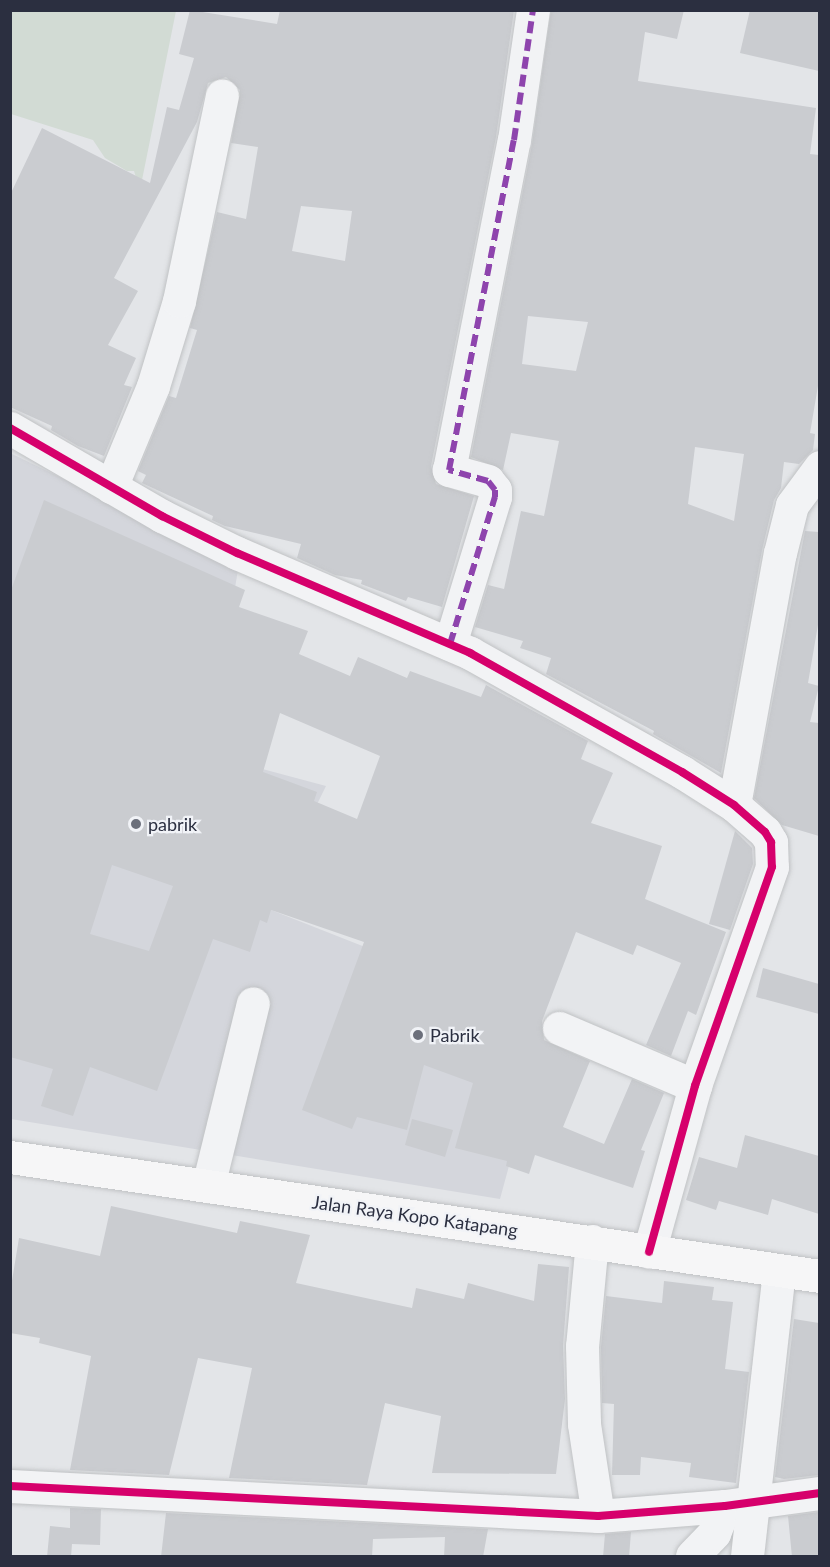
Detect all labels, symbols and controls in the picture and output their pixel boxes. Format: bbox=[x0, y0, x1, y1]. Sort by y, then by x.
place label: pabrik bbox=[148, 813, 197, 835]
marker: pabrik bbox=[129, 817, 143, 831]
place label: Pabrik bbox=[430, 1024, 480, 1046]
marker: Pabrik bbox=[411, 1028, 425, 1042]
street label: Jalan Raya Kopo Katapang bbox=[311, 1191, 519, 1241]

